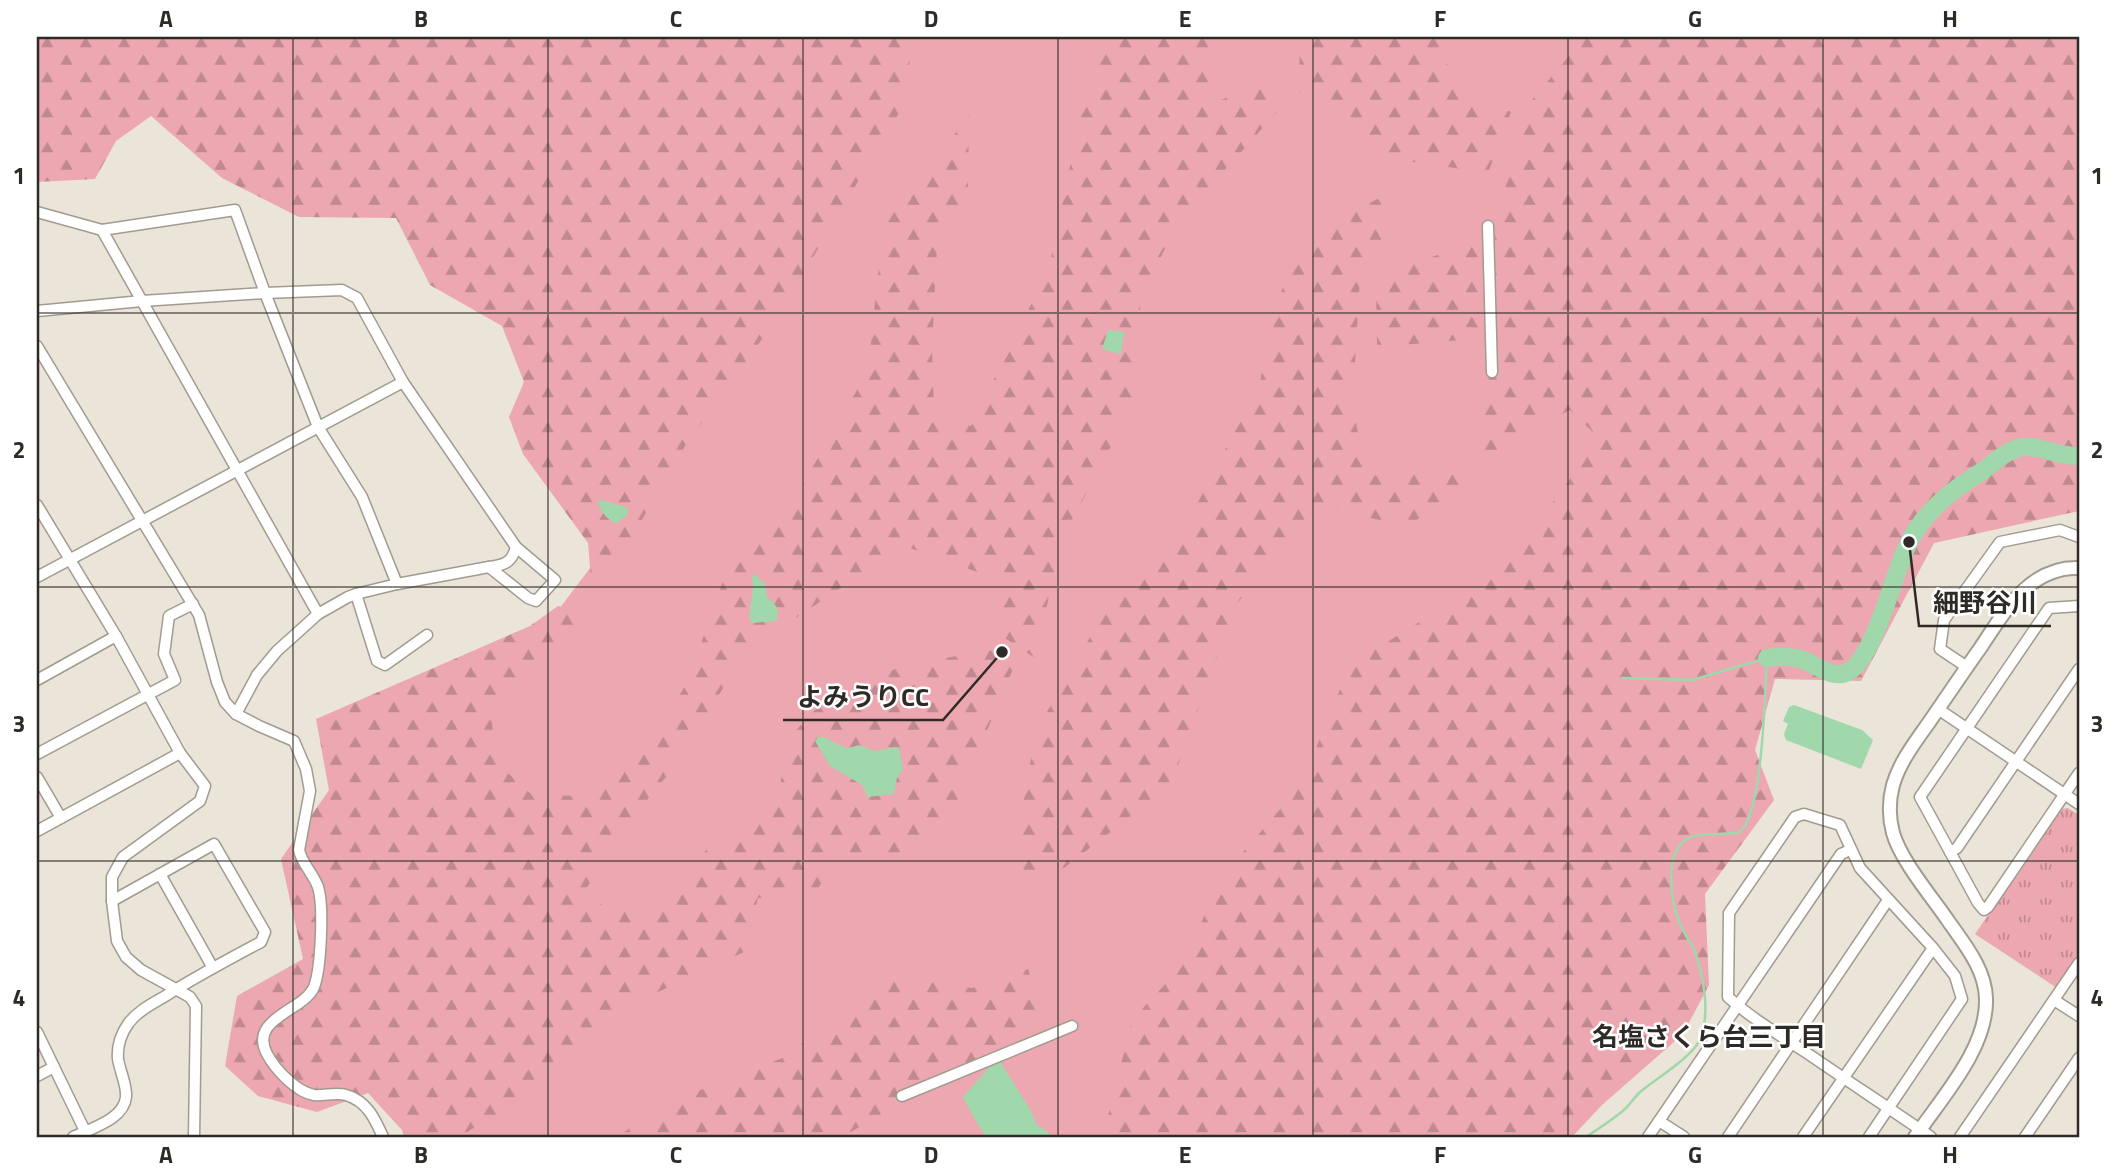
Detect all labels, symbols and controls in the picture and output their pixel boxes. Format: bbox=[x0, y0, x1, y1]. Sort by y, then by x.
text: A bbox=[159, 1, 173, 36]
text: B bbox=[414, 1, 428, 36]
text: C bbox=[670, 1, 682, 36]
text: D bbox=[924, 1, 938, 36]
text: E bbox=[1179, 1, 1191, 36]
text: F bbox=[1434, 1, 1446, 36]
text: G bbox=[1688, 1, 1702, 36]
text: H bbox=[1942, 1, 1958, 36]
text: 1 bbox=[13, 158, 25, 193]
text: 1 bbox=[2091, 158, 2103, 193]
text: 2 bbox=[13, 432, 25, 467]
text: 2 bbox=[2091, 432, 2103, 467]
callout: 細野谷川 bbox=[1919, 579, 2051, 626]
text: 細野谷川 bbox=[1933, 583, 2037, 622]
callout: よみうりCC bbox=[783, 673, 943, 720]
text: よみうりCC bbox=[797, 677, 929, 716]
text: 3 bbox=[13, 706, 25, 741]
text: 3 bbox=[2091, 706, 2103, 741]
text: 4 bbox=[13, 980, 25, 1015]
text: 4 bbox=[2091, 980, 2103, 1015]
district label: 名塩さくら台三丁目 bbox=[1592, 1017, 1826, 1056]
text: A bbox=[159, 1137, 173, 1172]
text: B bbox=[414, 1137, 428, 1172]
text: C bbox=[670, 1137, 682, 1172]
text: D bbox=[924, 1137, 938, 1172]
text: E bbox=[1179, 1137, 1191, 1172]
text: F bbox=[1434, 1137, 1446, 1172]
text: G bbox=[1688, 1137, 1702, 1172]
text: H bbox=[1942, 1137, 1958, 1172]

